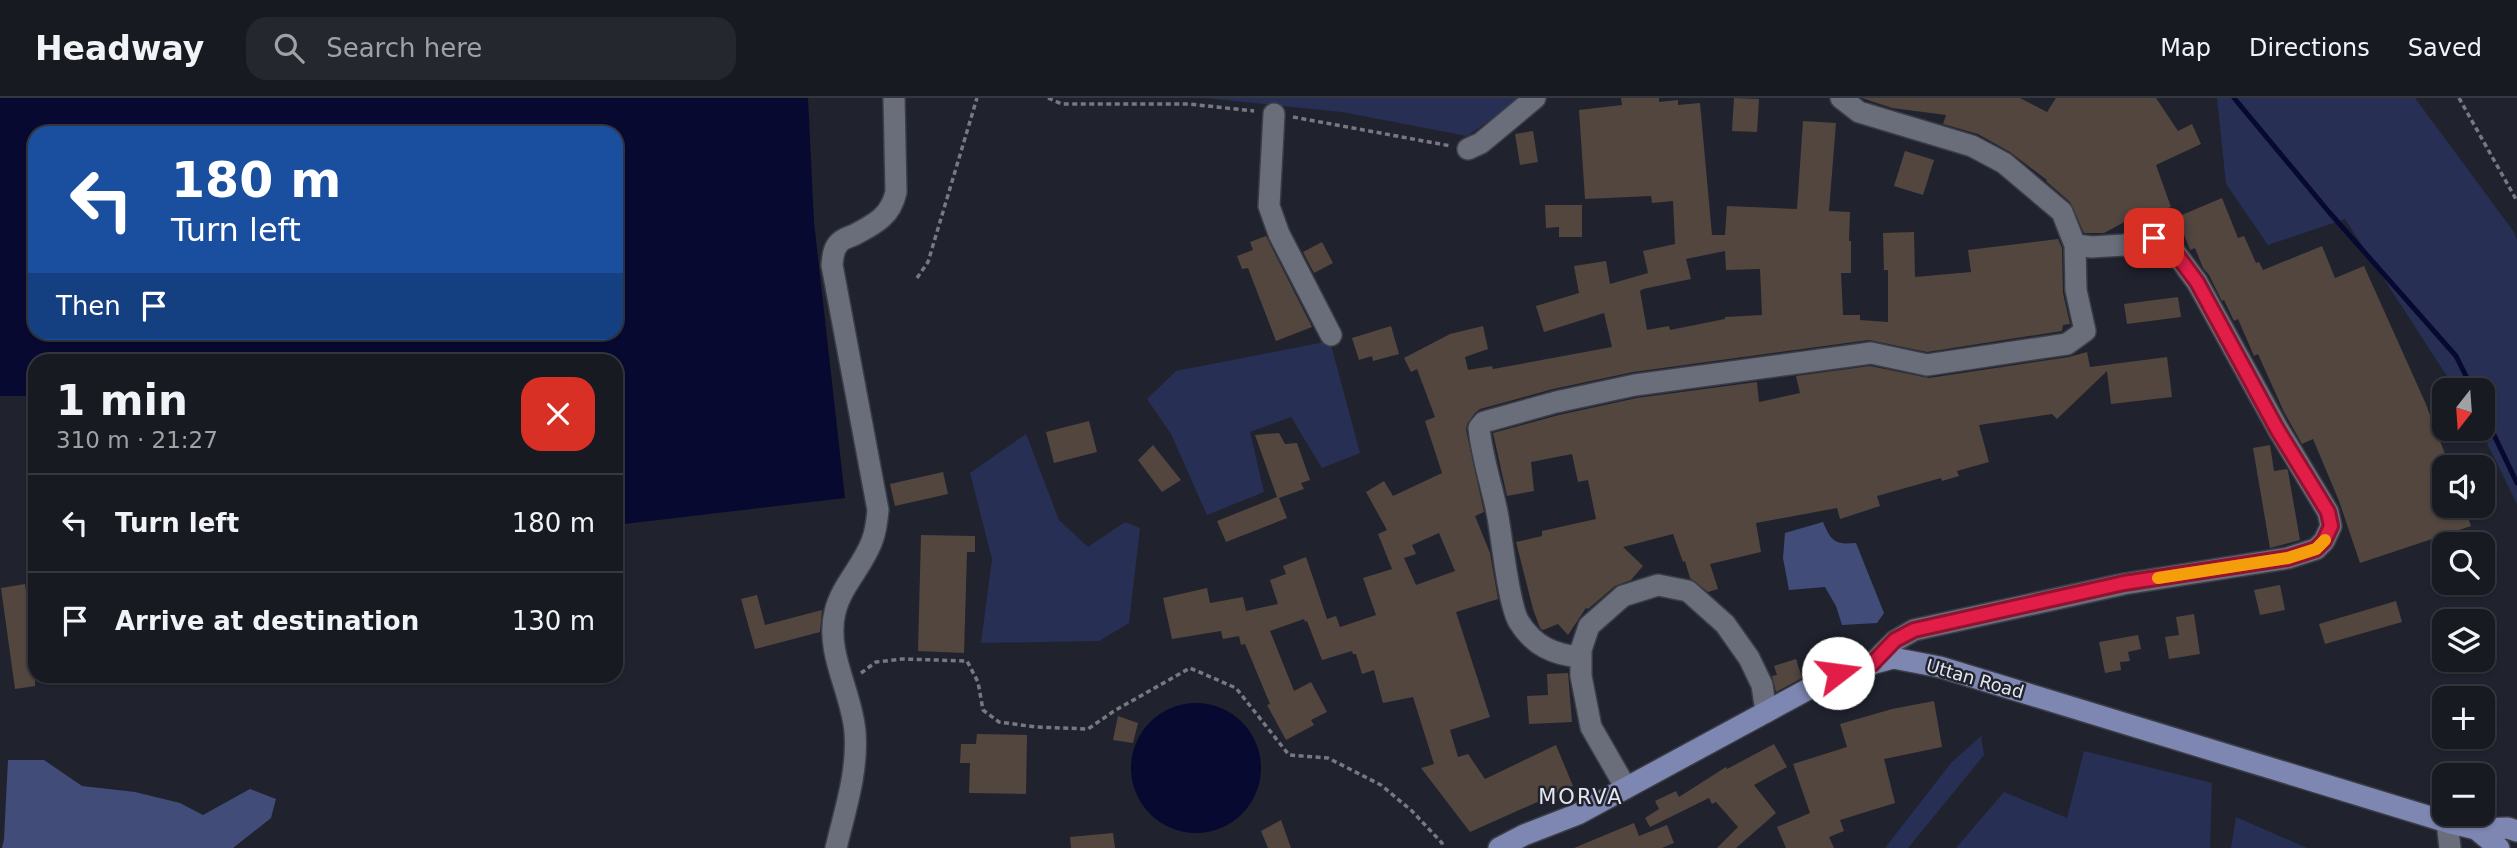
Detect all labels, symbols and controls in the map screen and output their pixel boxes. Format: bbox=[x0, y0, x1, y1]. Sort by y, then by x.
search box bbox=[246, 17, 736, 80]
text: Headway bbox=[35, 29, 204, 68]
icon: search bbox=[270, 29, 308, 67]
text: Search here bbox=[326, 33, 482, 63]
text: Map bbox=[2160, 34, 2211, 62]
text: Directions bbox=[2249, 34, 2370, 62]
text: Saved bbox=[2408, 34, 2482, 62]
text: 180 m bbox=[171, 152, 341, 209]
icon: left bbox=[56, 154, 147, 245]
pin bbox=[2124, 208, 2184, 268]
text: Turn left bbox=[171, 211, 301, 249]
icon: arrive bbox=[2135, 219, 2173, 257]
icon: arrive bbox=[135, 287, 173, 325]
text: Then bbox=[56, 291, 121, 321]
text: 1 min bbox=[56, 376, 188, 425]
button: close bbox=[521, 377, 595, 451]
north arrow bbox=[2432, 378, 2496, 441]
map controls bbox=[2432, 378, 2495, 826]
text: 310 m · 21:27 bbox=[56, 427, 218, 453]
button: sound bbox=[2432, 455, 2495, 518]
icon: left bbox=[56, 504, 94, 542]
text: Turn left bbox=[115, 508, 239, 538]
text: 180 m bbox=[512, 508, 595, 538]
button: search bbox=[2432, 532, 2495, 595]
icon: arrive bbox=[56, 602, 94, 640]
text: Arrive at destination bbox=[115, 606, 419, 636]
text: 130 m bbox=[512, 606, 595, 636]
button: layers bbox=[2432, 609, 2495, 672]
position arrow bbox=[1801, 636, 1875, 710]
street label: Uttan Road bbox=[1924, 655, 2026, 702]
button: + bbox=[2432, 686, 2495, 749]
button: − bbox=[2432, 763, 2495, 826]
district label: MORVA bbox=[1538, 785, 1624, 809]

